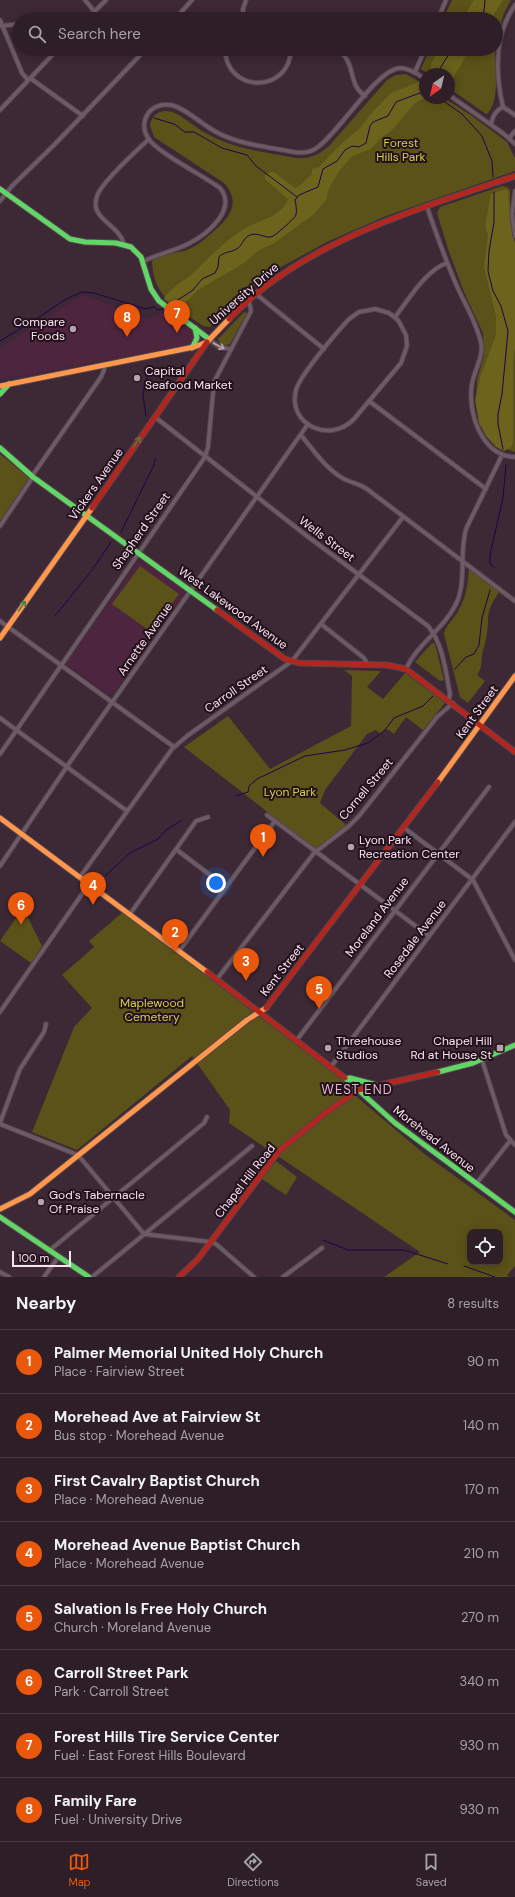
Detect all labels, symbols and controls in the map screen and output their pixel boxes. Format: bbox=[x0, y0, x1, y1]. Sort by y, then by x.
search box bbox=[12, 12, 503, 56]
icon: search bbox=[26, 23, 48, 45]
text: Search here bbox=[58, 24, 141, 44]
north arrow bbox=[419, 68, 455, 104]
park label: Forest Hills Park bbox=[376, 135, 426, 165]
street label: University Drive bbox=[206, 259, 282, 329]
pin: 7 bbox=[164, 300, 190, 333]
pin: 8 bbox=[114, 304, 140, 337]
place label: Compare Foods bbox=[14, 314, 65, 344]
marker: Compare Foods bbox=[68, 324, 78, 334]
one-way arrow bbox=[213, 343, 225, 350]
place label: Capital Seafood Market bbox=[145, 363, 232, 393]
marker: Capital Seafood Market bbox=[132, 373, 142, 383]
one-way arrow bbox=[133, 437, 141, 448]
street label: Vickers Avenue bbox=[65, 445, 127, 523]
street label: Shepherd Street bbox=[108, 489, 174, 573]
street label: Wells Street bbox=[296, 513, 359, 566]
street label: West Lakewood Avenue bbox=[175, 563, 291, 653]
street label: Arnette Avenue bbox=[114, 599, 176, 679]
one-way arrow bbox=[18, 601, 26, 612]
street label: Carroll Street bbox=[201, 661, 271, 717]
street label: Kent Street bbox=[452, 682, 502, 742]
street label: Cornell Street bbox=[335, 754, 397, 823]
park label: Lyon Park bbox=[264, 784, 316, 800]
pin: 1 bbox=[250, 824, 276, 857]
place label: Lyon Park Recreation Center bbox=[359, 832, 460, 862]
marker: Lyon Park Recreation Center bbox=[346, 842, 356, 852]
pin: 4 bbox=[80, 872, 106, 905]
your location bbox=[206, 873, 226, 893]
street label: Moreland Avenue bbox=[342, 874, 412, 960]
pin: 6 bbox=[8, 892, 34, 925]
street label: Rosedale Avenue bbox=[380, 896, 450, 981]
pin: 2 bbox=[162, 919, 188, 952]
street label: Kent Street bbox=[257, 940, 308, 999]
pin: 3 bbox=[233, 948, 259, 981]
pin: 5 bbox=[306, 976, 332, 1009]
park label: Maplewood Cemetery bbox=[120, 995, 184, 1025]
place label: Threehouse Studios bbox=[336, 1033, 401, 1063]
place label: Chapel Hill Rd at House St bbox=[410, 1033, 492, 1063]
marker: Threehouse Studios bbox=[323, 1043, 333, 1053]
marker: Chapel Hill Rd at House St bbox=[495, 1043, 505, 1053]
district label: WEST END bbox=[321, 1081, 393, 1098]
street label: Morehead Avenue bbox=[390, 1102, 478, 1176]
street label: Chapel Hill Road bbox=[211, 1141, 279, 1221]
place label: God's Tabernacle Of Praise bbox=[49, 1187, 145, 1217]
marker: God's Tabernacle Of Praise bbox=[36, 1197, 46, 1207]
map controls bbox=[467, 1229, 503, 1265]
button: locate bbox=[467, 1229, 503, 1265]
scale bar bbox=[12, 1249, 71, 1268]
text: 100 m bbox=[18, 1251, 49, 1265]
text: Nearby bbox=[16, 1292, 76, 1314]
text: 8 results bbox=[447, 1295, 499, 1312]
text: Palmer Memorial United Holy Church bbox=[54, 1343, 323, 1363]
text: 1 bbox=[27, 1353, 31, 1370]
text: 90 m bbox=[467, 1353, 499, 1370]
text: Place · Fairview Street bbox=[54, 1363, 185, 1380]
text: Morehead Ave at Fairview St bbox=[54, 1407, 261, 1427]
text: 2 bbox=[25, 1417, 33, 1434]
text: 140 m bbox=[463, 1417, 499, 1434]
text: Bus stop · Morehead Avenue bbox=[54, 1427, 224, 1444]
text: First Cavalry Baptist Church bbox=[54, 1471, 260, 1491]
text: 3 bbox=[25, 1481, 33, 1498]
text: 170 m bbox=[464, 1481, 499, 1498]
text: Place · Morehead Avenue bbox=[54, 1491, 204, 1508]
text: Morehead Avenue Baptist Church bbox=[54, 1535, 300, 1555]
text: 4 bbox=[25, 1545, 33, 1562]
text: 210 m bbox=[464, 1545, 499, 1562]
text: Place · Morehead Avenue bbox=[54, 1555, 204, 1572]
text: Salvation Is Free Holy Church bbox=[54, 1599, 267, 1619]
text: 5 bbox=[25, 1609, 33, 1626]
text: 270 m bbox=[461, 1609, 499, 1626]
text: Church · Moreland Avenue bbox=[54, 1619, 211, 1636]
text: Carroll Street Park bbox=[54, 1663, 189, 1683]
text: 6 bbox=[25, 1673, 33, 1690]
text: 340 m bbox=[459, 1673, 499, 1690]
text: Park · Carroll Street bbox=[54, 1683, 169, 1700]
text: Forest Hills Tire Service Center bbox=[54, 1727, 279, 1747]
text: 7 bbox=[26, 1737, 32, 1754]
text: 930 m bbox=[459, 1737, 499, 1754]
text: Fuel · East Forest Hills Boulevard bbox=[54, 1747, 246, 1764]
text: Family Fare bbox=[54, 1791, 137, 1811]
text: 8 bbox=[25, 1801, 33, 1818]
text: 930 m bbox=[459, 1801, 499, 1818]
text: Fuel · University Drive bbox=[54, 1811, 182, 1828]
tab: Map bbox=[68, 1851, 91, 1889]
tab: Directions bbox=[227, 1851, 279, 1889]
tab: Saved bbox=[416, 1851, 447, 1889]

